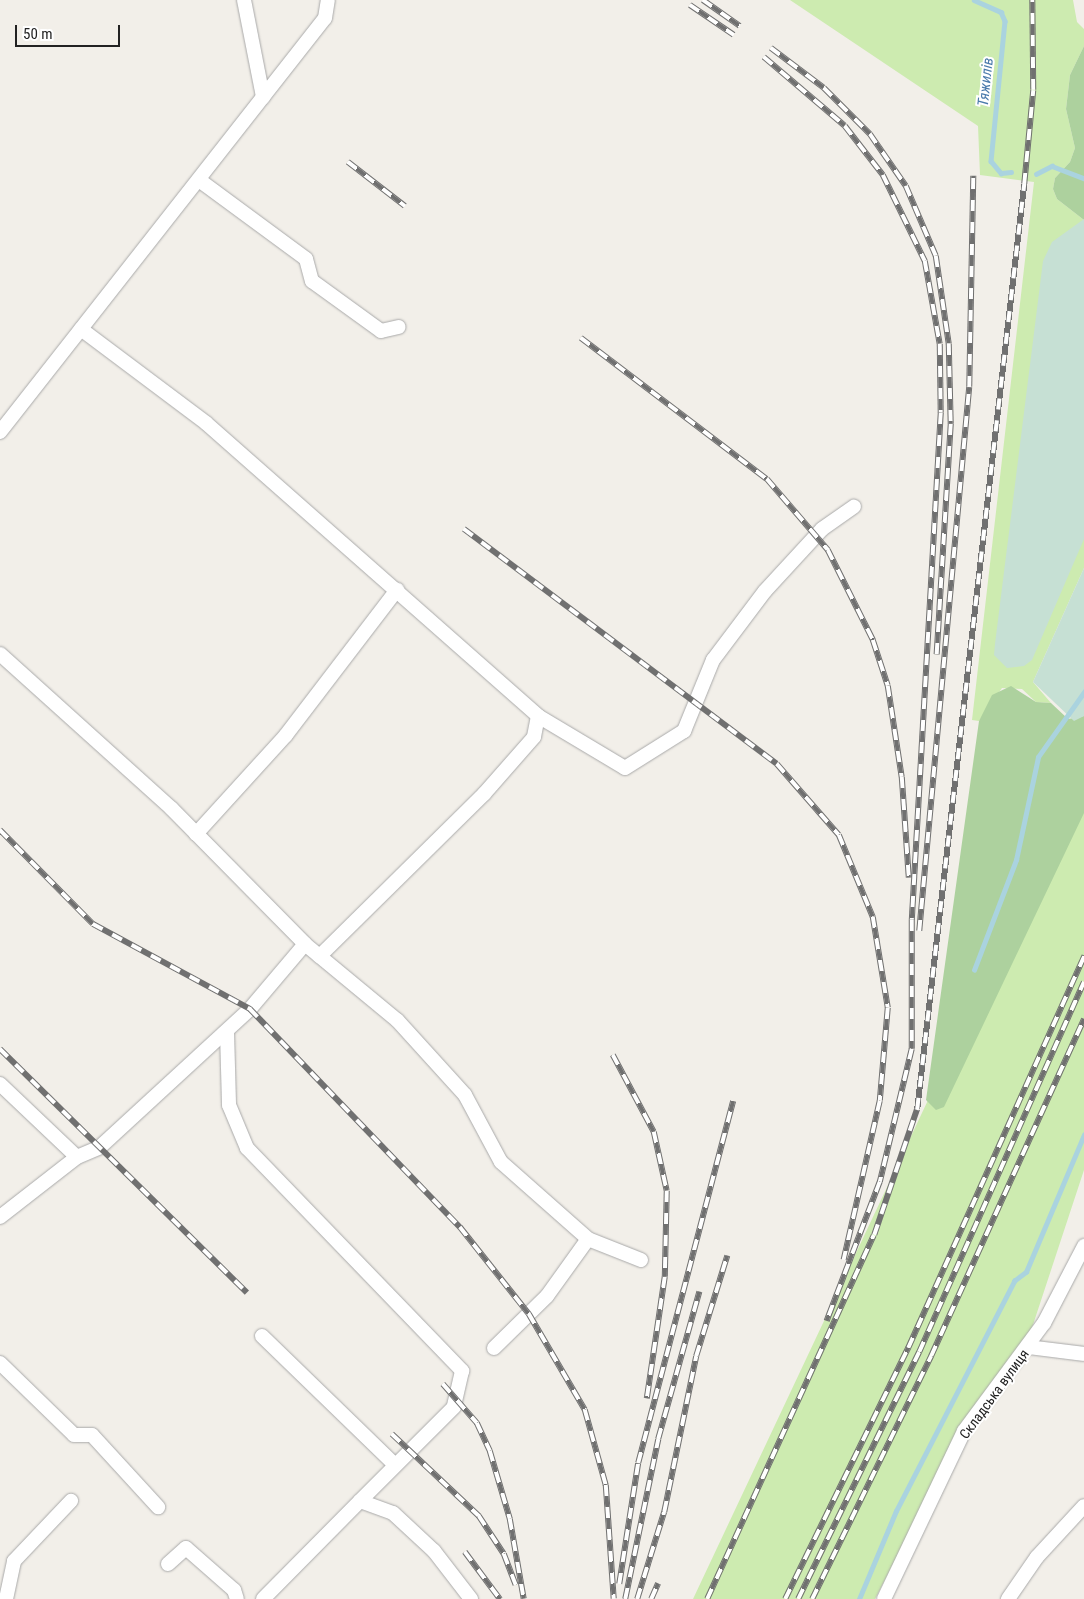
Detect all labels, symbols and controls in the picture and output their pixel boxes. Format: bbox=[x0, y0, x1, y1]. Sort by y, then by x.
scale bar bbox=[18, 15, 122, 47]
text: 50 m bbox=[23, 25, 53, 43]
water label: Тяжилів bbox=[975, 57, 997, 107]
street label: Складська вулиця bbox=[956, 1346, 1032, 1442]

